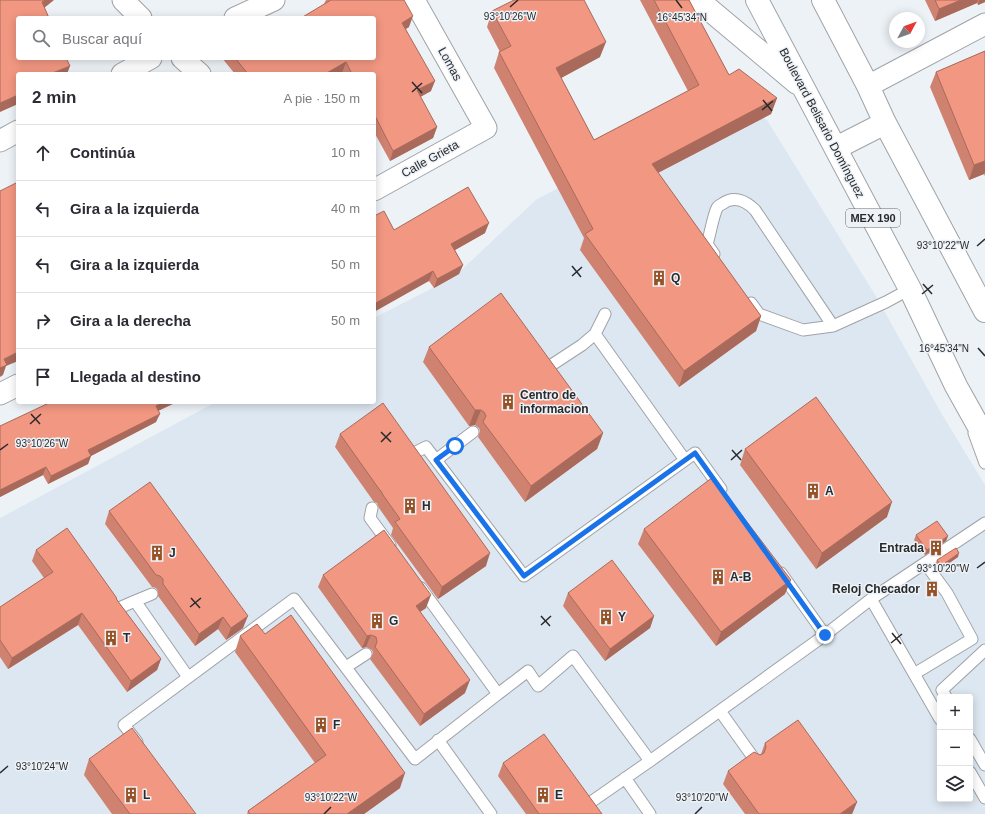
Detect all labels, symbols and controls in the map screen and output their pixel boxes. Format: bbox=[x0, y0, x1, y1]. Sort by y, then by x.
text: 93°10'26"W bbox=[484, 11, 537, 22]
text: 16°45'34"N bbox=[657, 12, 707, 23]
north arrow bbox=[889, 12, 925, 48]
search box bbox=[16, 16, 376, 60]
icon: search bbox=[30, 27, 52, 49]
text: Buscar aquí bbox=[62, 30, 142, 47]
street label: Lomas bbox=[435, 45, 465, 83]
street label: Boulevard Belisario Domínguez bbox=[776, 46, 868, 200]
text: 2 min bbox=[32, 88, 76, 107]
text: A pie · 150 m bbox=[283, 91, 360, 106]
street label: Calle Grieta bbox=[399, 137, 461, 180]
icon: ahead bbox=[32, 142, 54, 164]
text: Continúa bbox=[70, 144, 135, 161]
text: 10 m bbox=[331, 145, 360, 160]
icon: left bbox=[32, 198, 54, 220]
text: Gira a la izquierda bbox=[70, 200, 199, 217]
text: 40 m bbox=[331, 201, 360, 216]
road number: MEX 190 bbox=[846, 209, 900, 227]
text: 93°10'22"W bbox=[917, 240, 970, 251]
icon: left bbox=[32, 254, 54, 276]
text: Gira a la izquierda bbox=[70, 256, 199, 273]
text: 50 m bbox=[331, 257, 360, 272]
building icon: Q bbox=[650, 269, 668, 287]
place label: Q bbox=[671, 271, 680, 285]
icon: right bbox=[32, 310, 54, 332]
text: Gira a la derecha bbox=[70, 312, 191, 329]
text: 50 m bbox=[331, 313, 360, 328]
text: 16°45'34"N bbox=[919, 343, 969, 354]
icon: arrive bbox=[32, 366, 54, 388]
text: Llegada al destino bbox=[70, 368, 201, 385]
place label: Centro de informacion bbox=[520, 388, 589, 416]
building icon: Centro de informacion bbox=[499, 393, 517, 411]
route start bbox=[446, 437, 464, 455]
text: 93°10'26"W bbox=[16, 438, 69, 449]
building icon: A bbox=[804, 482, 822, 500]
place label: A bbox=[825, 484, 834, 498]
building icon: H bbox=[401, 497, 419, 515]
place label: H bbox=[422, 499, 431, 513]
building icon: Entrada bbox=[927, 539, 945, 557]
place label: Entrada bbox=[879, 541, 924, 555]
building icon: J bbox=[148, 544, 166, 562]
place label: J bbox=[169, 546, 176, 560]
text: 93°10'20"W bbox=[917, 563, 970, 574]
building icon: A-B bbox=[709, 568, 727, 586]
place label: A-B bbox=[730, 570, 752, 584]
building icon: Reloj Checador bbox=[923, 580, 941, 598]
place label: Reloj Checador bbox=[832, 582, 920, 596]
building icon: Y bbox=[597, 608, 615, 626]
place label: Y bbox=[618, 610, 626, 624]
building icon: G bbox=[368, 612, 386, 630]
place label: G bbox=[389, 614, 398, 628]
route end bbox=[816, 626, 834, 644]
building icon: T bbox=[102, 629, 120, 647]
place label: T bbox=[123, 631, 131, 645]
map controls bbox=[937, 694, 973, 802]
button: + bbox=[937, 694, 973, 730]
building icon: F bbox=[312, 716, 330, 734]
place label: F bbox=[333, 718, 340, 732]
button: − bbox=[937, 730, 973, 766]
text: 93°10'24"W bbox=[16, 761, 69, 772]
button: layers bbox=[937, 766, 973, 802]
building icon: L bbox=[122, 786, 140, 804]
building icon: E bbox=[534, 786, 552, 804]
place label: L bbox=[143, 788, 150, 802]
place label: E bbox=[555, 788, 563, 802]
text: 93°10'22"W bbox=[305, 792, 358, 803]
text: 93°10'20"W bbox=[676, 792, 729, 803]

